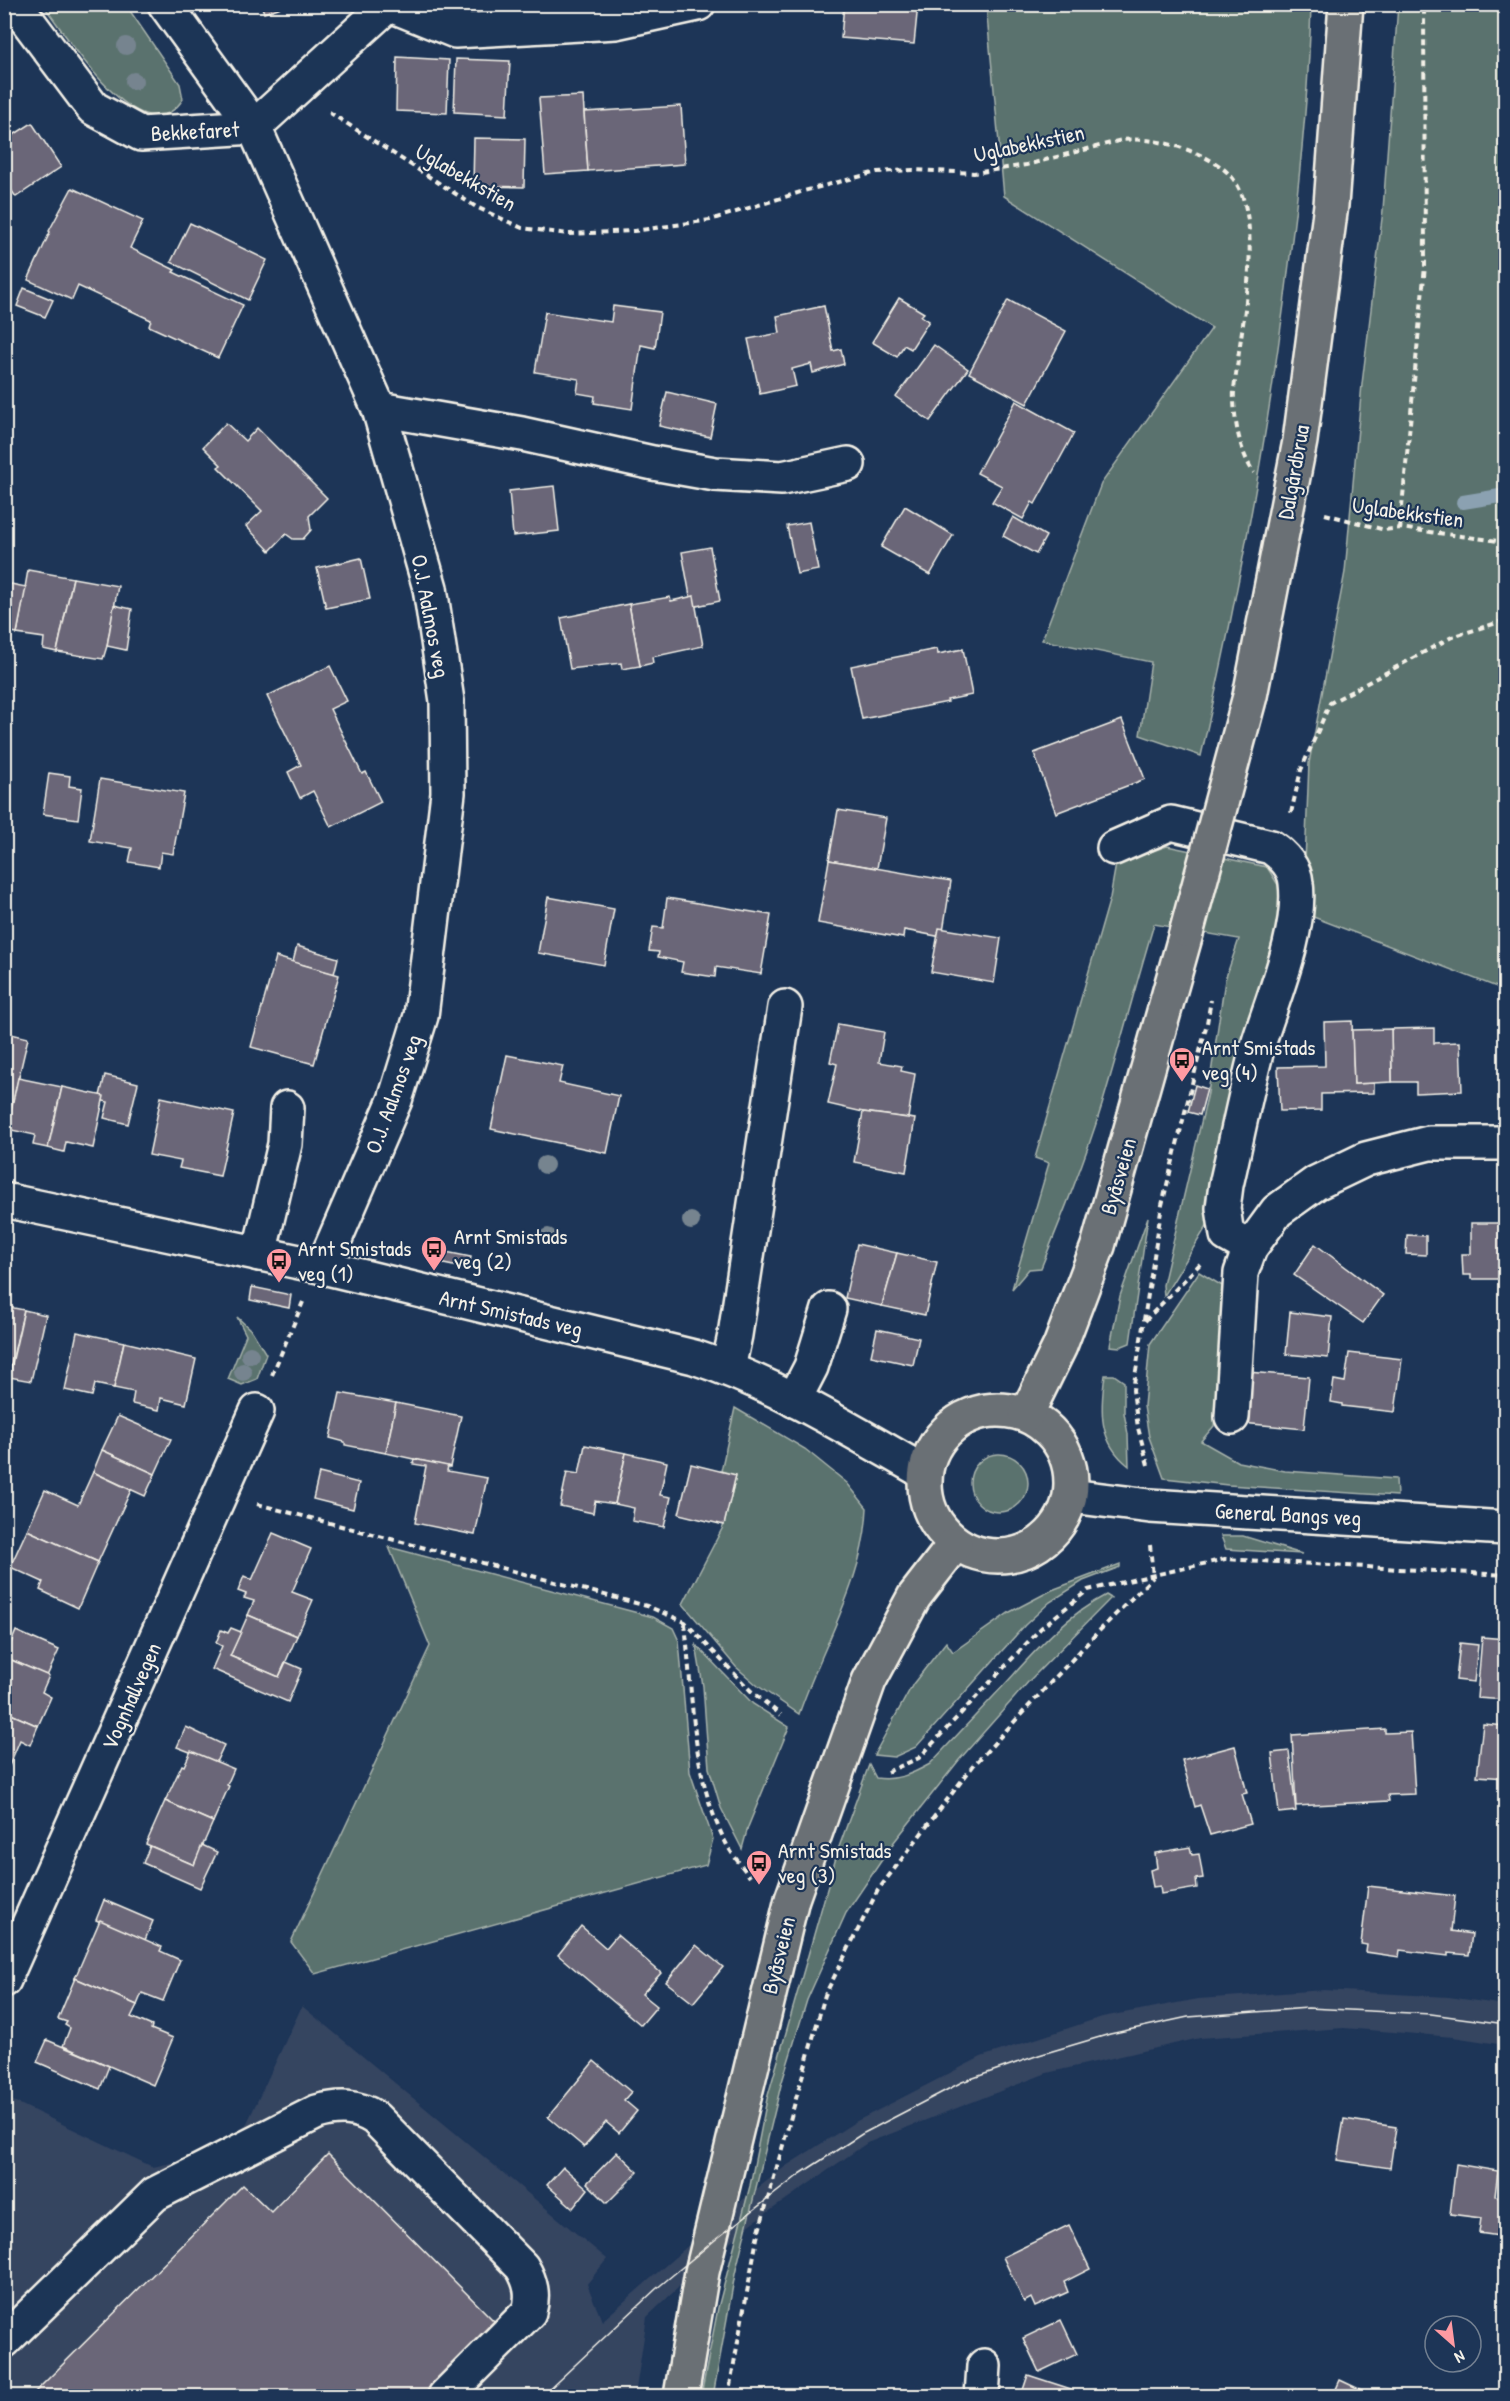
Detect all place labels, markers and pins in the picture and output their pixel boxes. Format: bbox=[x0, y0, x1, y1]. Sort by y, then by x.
place label: Arnt Smistads veg (4) bbox=[1202, 1032, 1315, 1087]
bus stop icon: Arnt Smistads veg (4) bbox=[1167, 1045, 1197, 1083]
place label: Arnt Smistads veg (2) bbox=[454, 1221, 567, 1276]
place label: Arnt Smistads veg (1) bbox=[298, 1233, 411, 1288]
bus stop icon: Arnt Smistads veg (2) bbox=[419, 1234, 449, 1272]
bus stop icon: Arnt Smistads veg (1) bbox=[264, 1246, 294, 1284]
place label: Arnt Smistads veg (3) bbox=[778, 1835, 891, 1890]
bus stop icon: Arnt Smistads veg (3) bbox=[744, 1848, 774, 1886]

